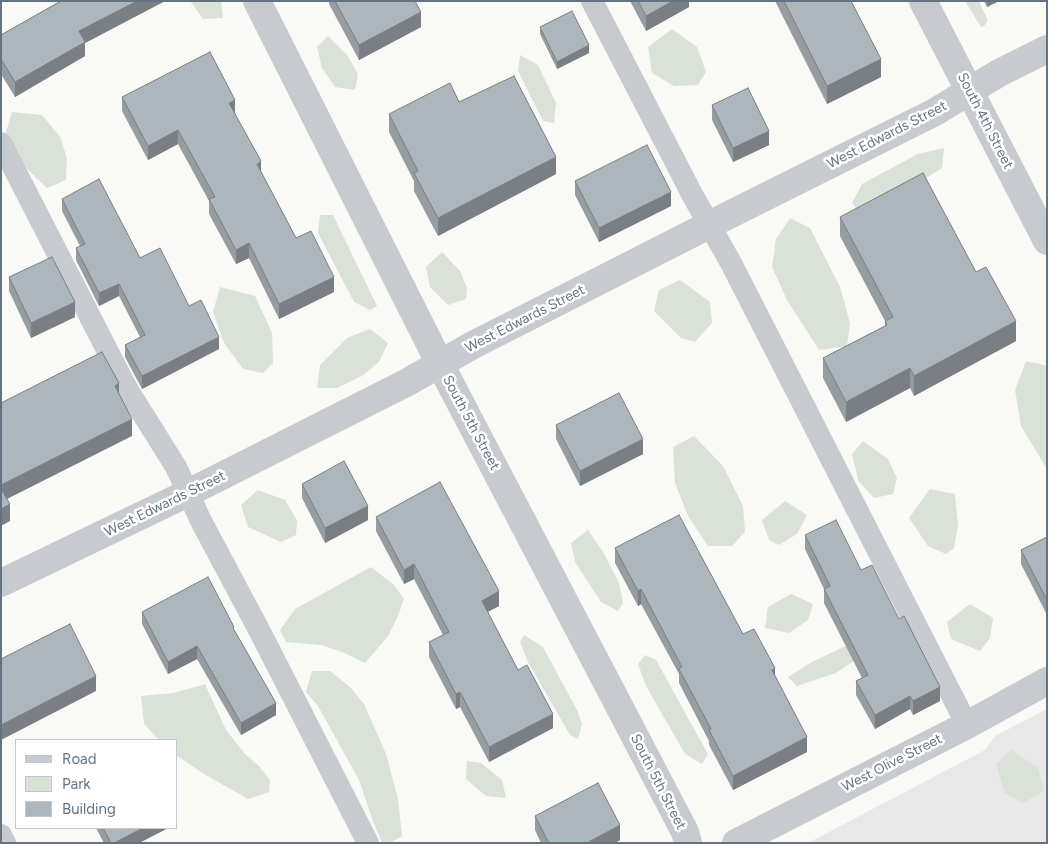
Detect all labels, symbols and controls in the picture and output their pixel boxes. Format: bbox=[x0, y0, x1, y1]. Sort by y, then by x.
street label: South 4th Street bbox=[954, 70, 1016, 172]
street label: West Edwards Street bbox=[824, 97, 950, 173]
street label: West Edwards Street bbox=[462, 281, 588, 357]
street label: South 5th Street bbox=[439, 373, 503, 473]
street label: West Edwards Street bbox=[102, 467, 228, 541]
street label: West Olive Street bbox=[839, 730, 945, 796]
street label: South 5th Street bbox=[627, 731, 689, 833]
legend bbox=[15, 739, 178, 829]
text: Road bbox=[62, 750, 97, 768]
text: Park bbox=[62, 775, 91, 793]
text: Building bbox=[62, 800, 116, 818]

